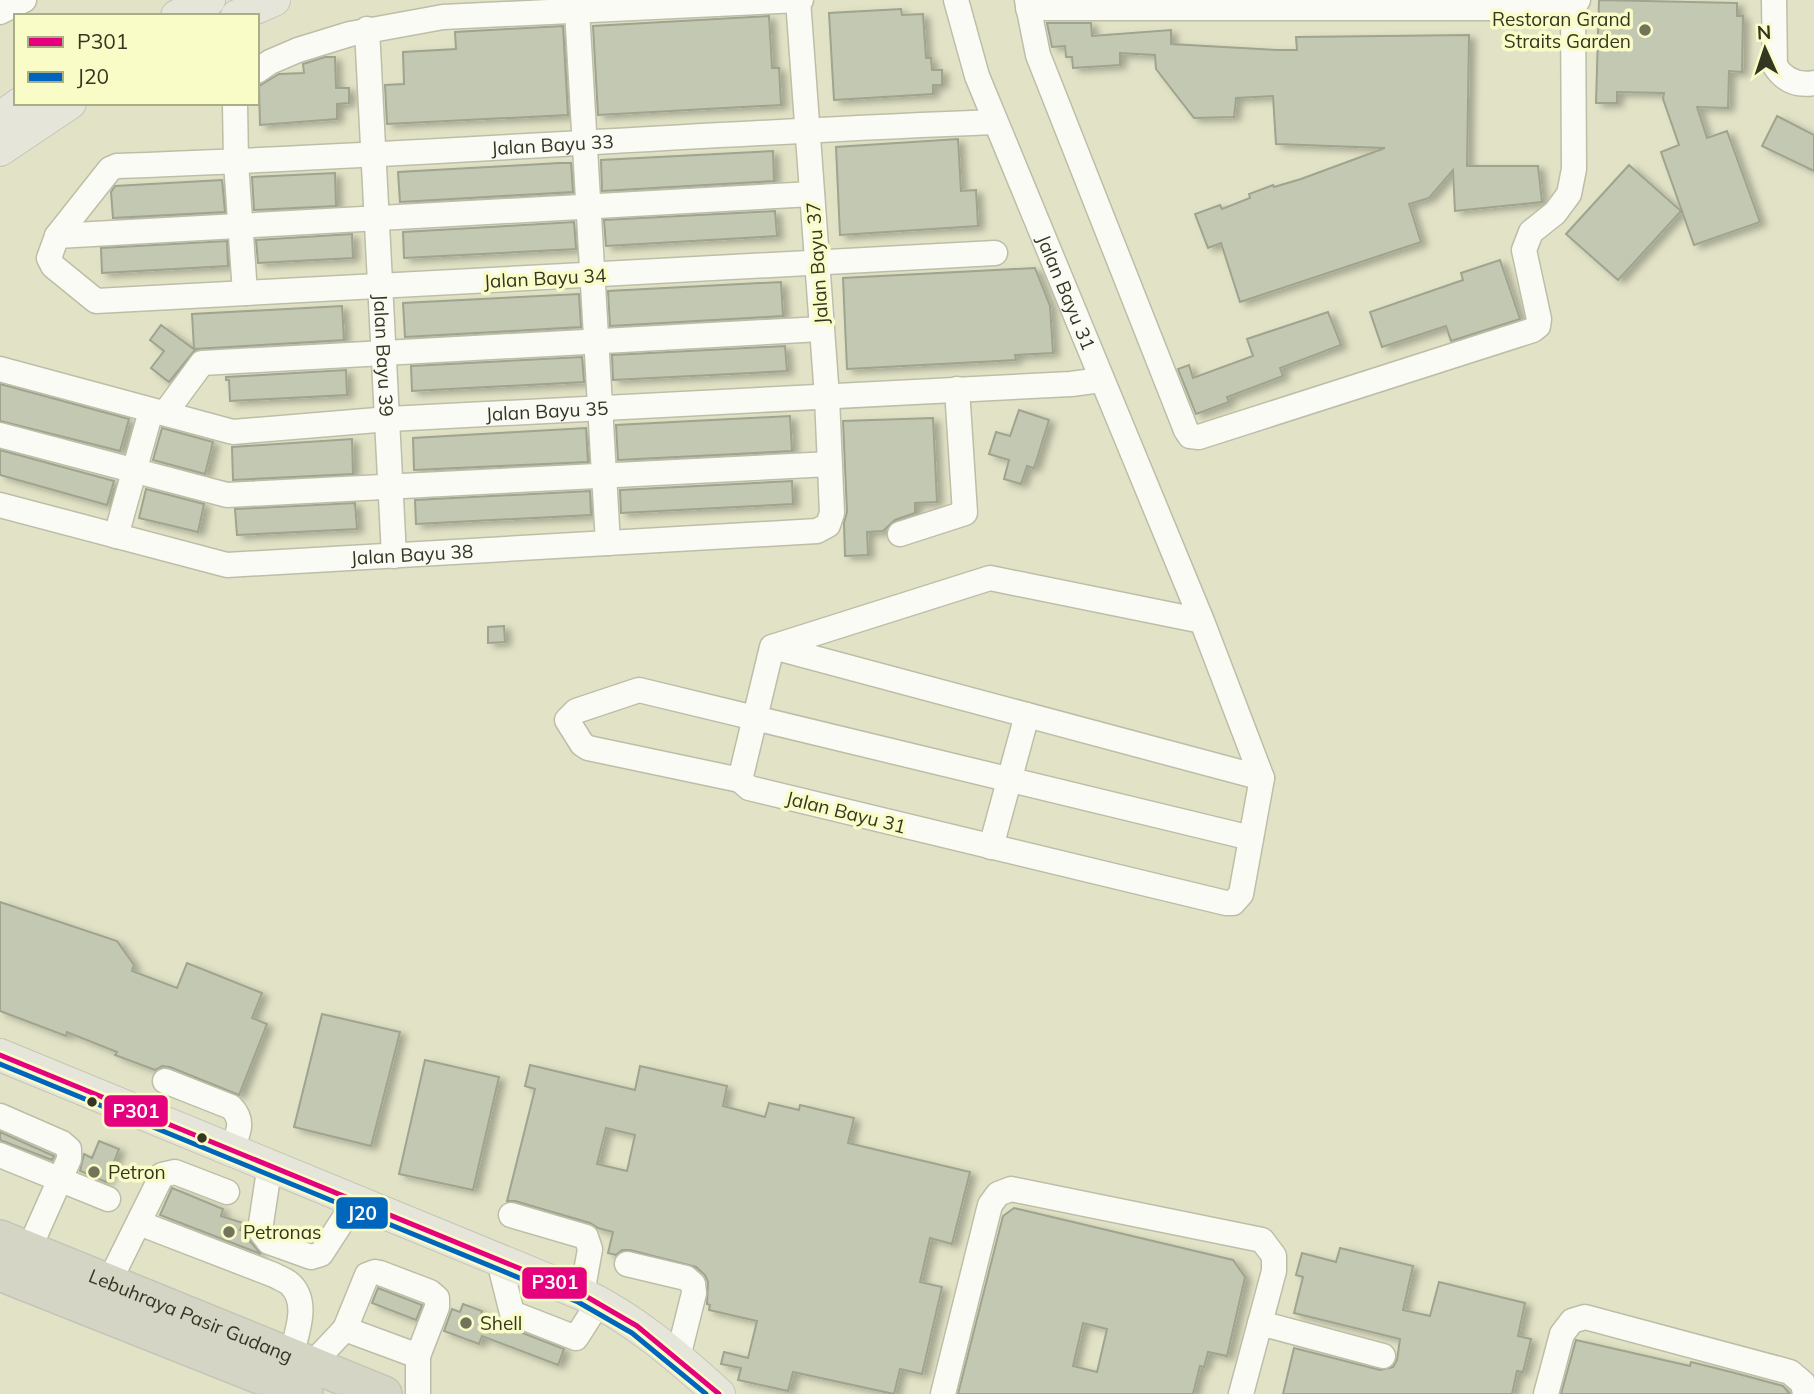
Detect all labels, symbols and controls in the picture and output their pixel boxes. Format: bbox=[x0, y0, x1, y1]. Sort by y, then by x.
place label: Restoran Grand Straits Garden bbox=[1492, 7, 1631, 53]
legend bbox=[14, 14, 259, 105]
north arrow bbox=[1730, 14, 1800, 84]
text: N bbox=[1756, 20, 1772, 44]
marker: Restoran Grand Straits Garden bbox=[1637, 22, 1653, 38]
text: P301 bbox=[77, 28, 128, 54]
text: J20 bbox=[77, 63, 109, 89]
street label: Jalan Bayu 33 bbox=[490, 129, 614, 160]
street label: Jalan Bayu 37 bbox=[801, 201, 833, 325]
street label: Jalan Bayu 31 bbox=[1032, 231, 1101, 354]
street label: Jalan Bayu 34 bbox=[483, 263, 607, 293]
street label: Jalan Bayu 39 bbox=[369, 294, 399, 418]
street label: Jalan Bayu 35 bbox=[485, 396, 609, 426]
street label: Jalan Bayu 38 bbox=[350, 539, 474, 570]
street label: Jalan Bayu 31 bbox=[784, 786, 908, 838]
line badge: P301 bbox=[103, 1094, 169, 1128]
unlabelled marker bbox=[85, 1095, 99, 1109]
text: P301 bbox=[113, 1099, 159, 1123]
unlabelled marker bbox=[195, 1131, 209, 1145]
place label: Petron bbox=[108, 1160, 166, 1184]
marker: Petron bbox=[86, 1164, 102, 1180]
line badge: J20 bbox=[335, 1196, 389, 1230]
text: J20 bbox=[347, 1201, 377, 1225]
place label: Petronas bbox=[243, 1220, 322, 1244]
marker: Petronas bbox=[221, 1224, 237, 1240]
street label: Lebuhraya Pasir Gudang bbox=[85, 1263, 296, 1368]
line badge: P301 bbox=[521, 1266, 588, 1300]
text: P301 bbox=[532, 1270, 578, 1294]
place label: Shell bbox=[480, 1311, 522, 1335]
marker: Shell bbox=[458, 1315, 474, 1331]

